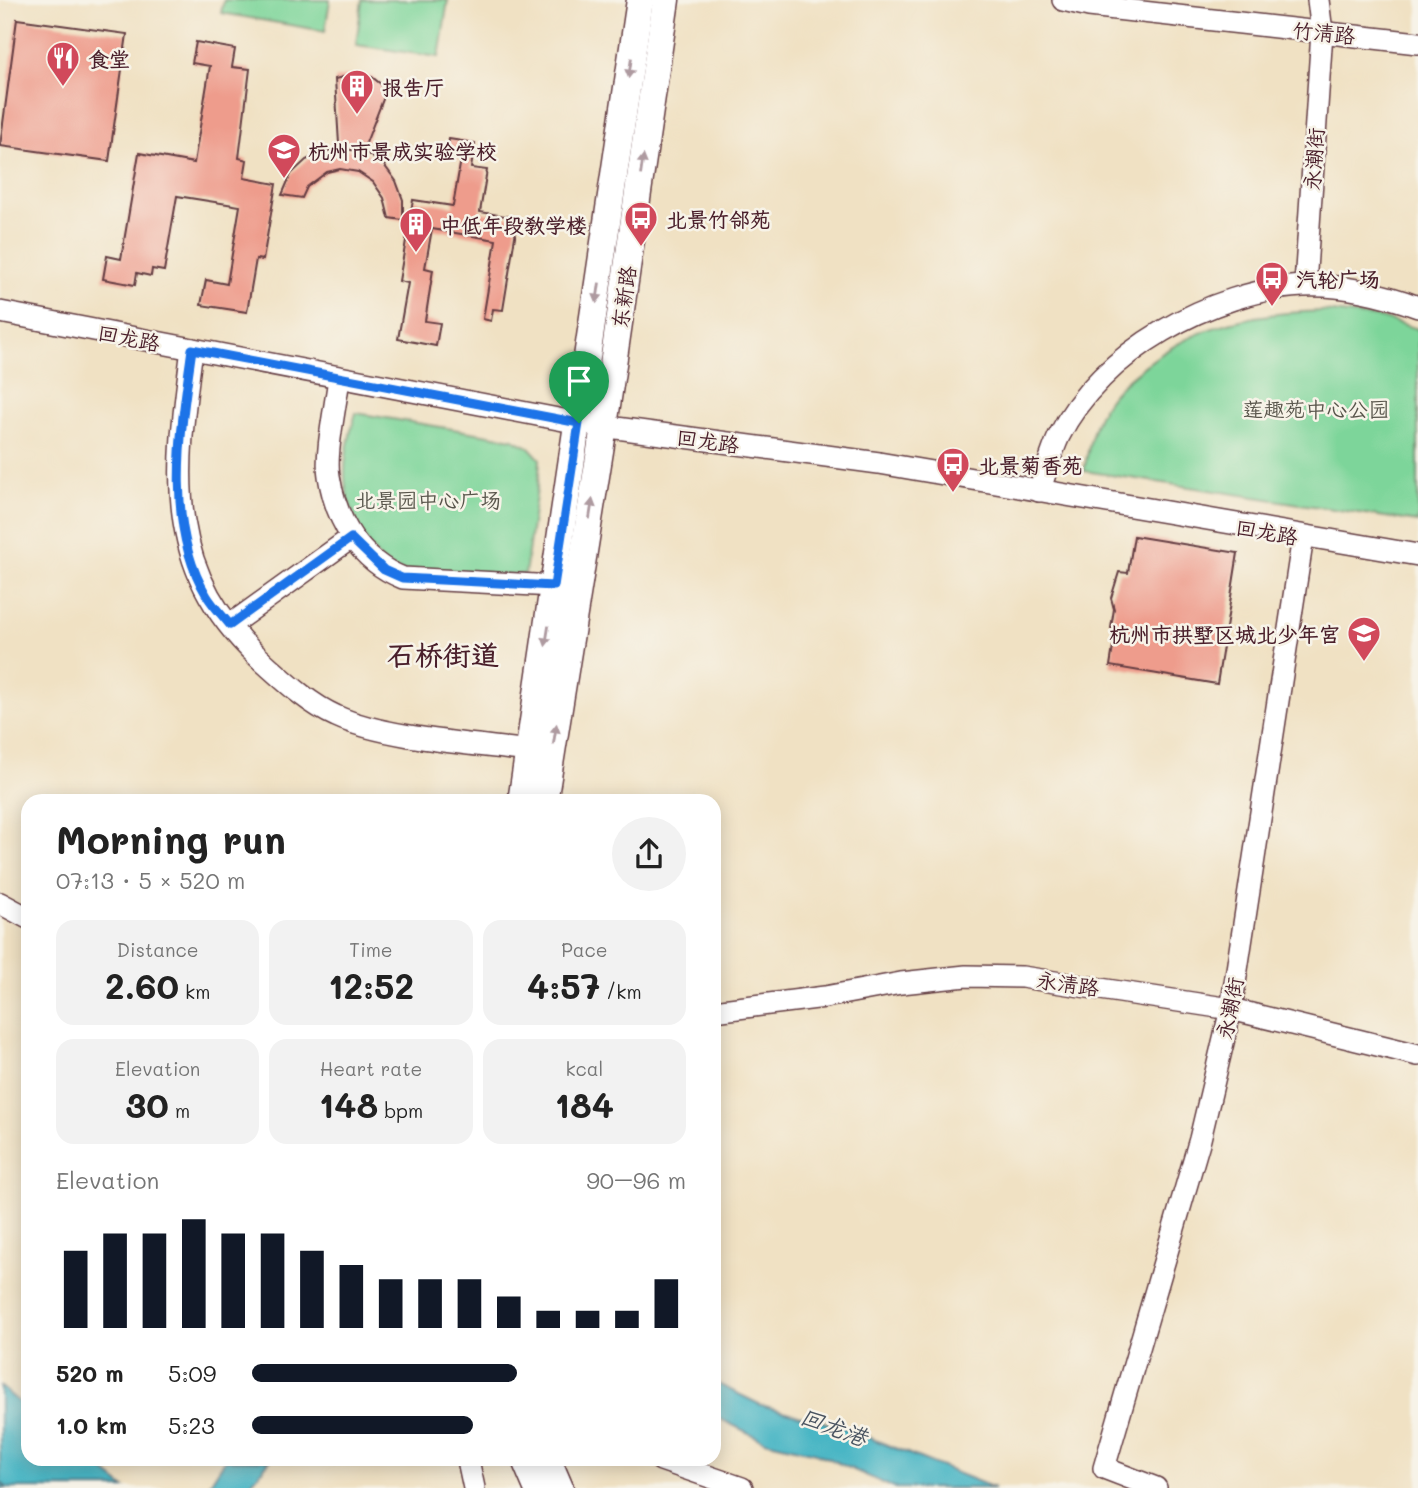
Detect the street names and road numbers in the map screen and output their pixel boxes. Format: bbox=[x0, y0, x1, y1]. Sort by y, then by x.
street label: 竹清路 bbox=[1291, 15, 1357, 49]
street label: 永潮街 bbox=[1297, 127, 1329, 191]
street label: 东新路 bbox=[605, 264, 641, 330]
street label: 回龙路 bbox=[96, 318, 162, 356]
street label: 回龙路 bbox=[675, 422, 741, 458]
street label: 回龙路 bbox=[1234, 512, 1300, 550]
street label: 永清路 bbox=[1035, 965, 1101, 1001]
street label: 永潮街 bbox=[1210, 975, 1248, 1041]

